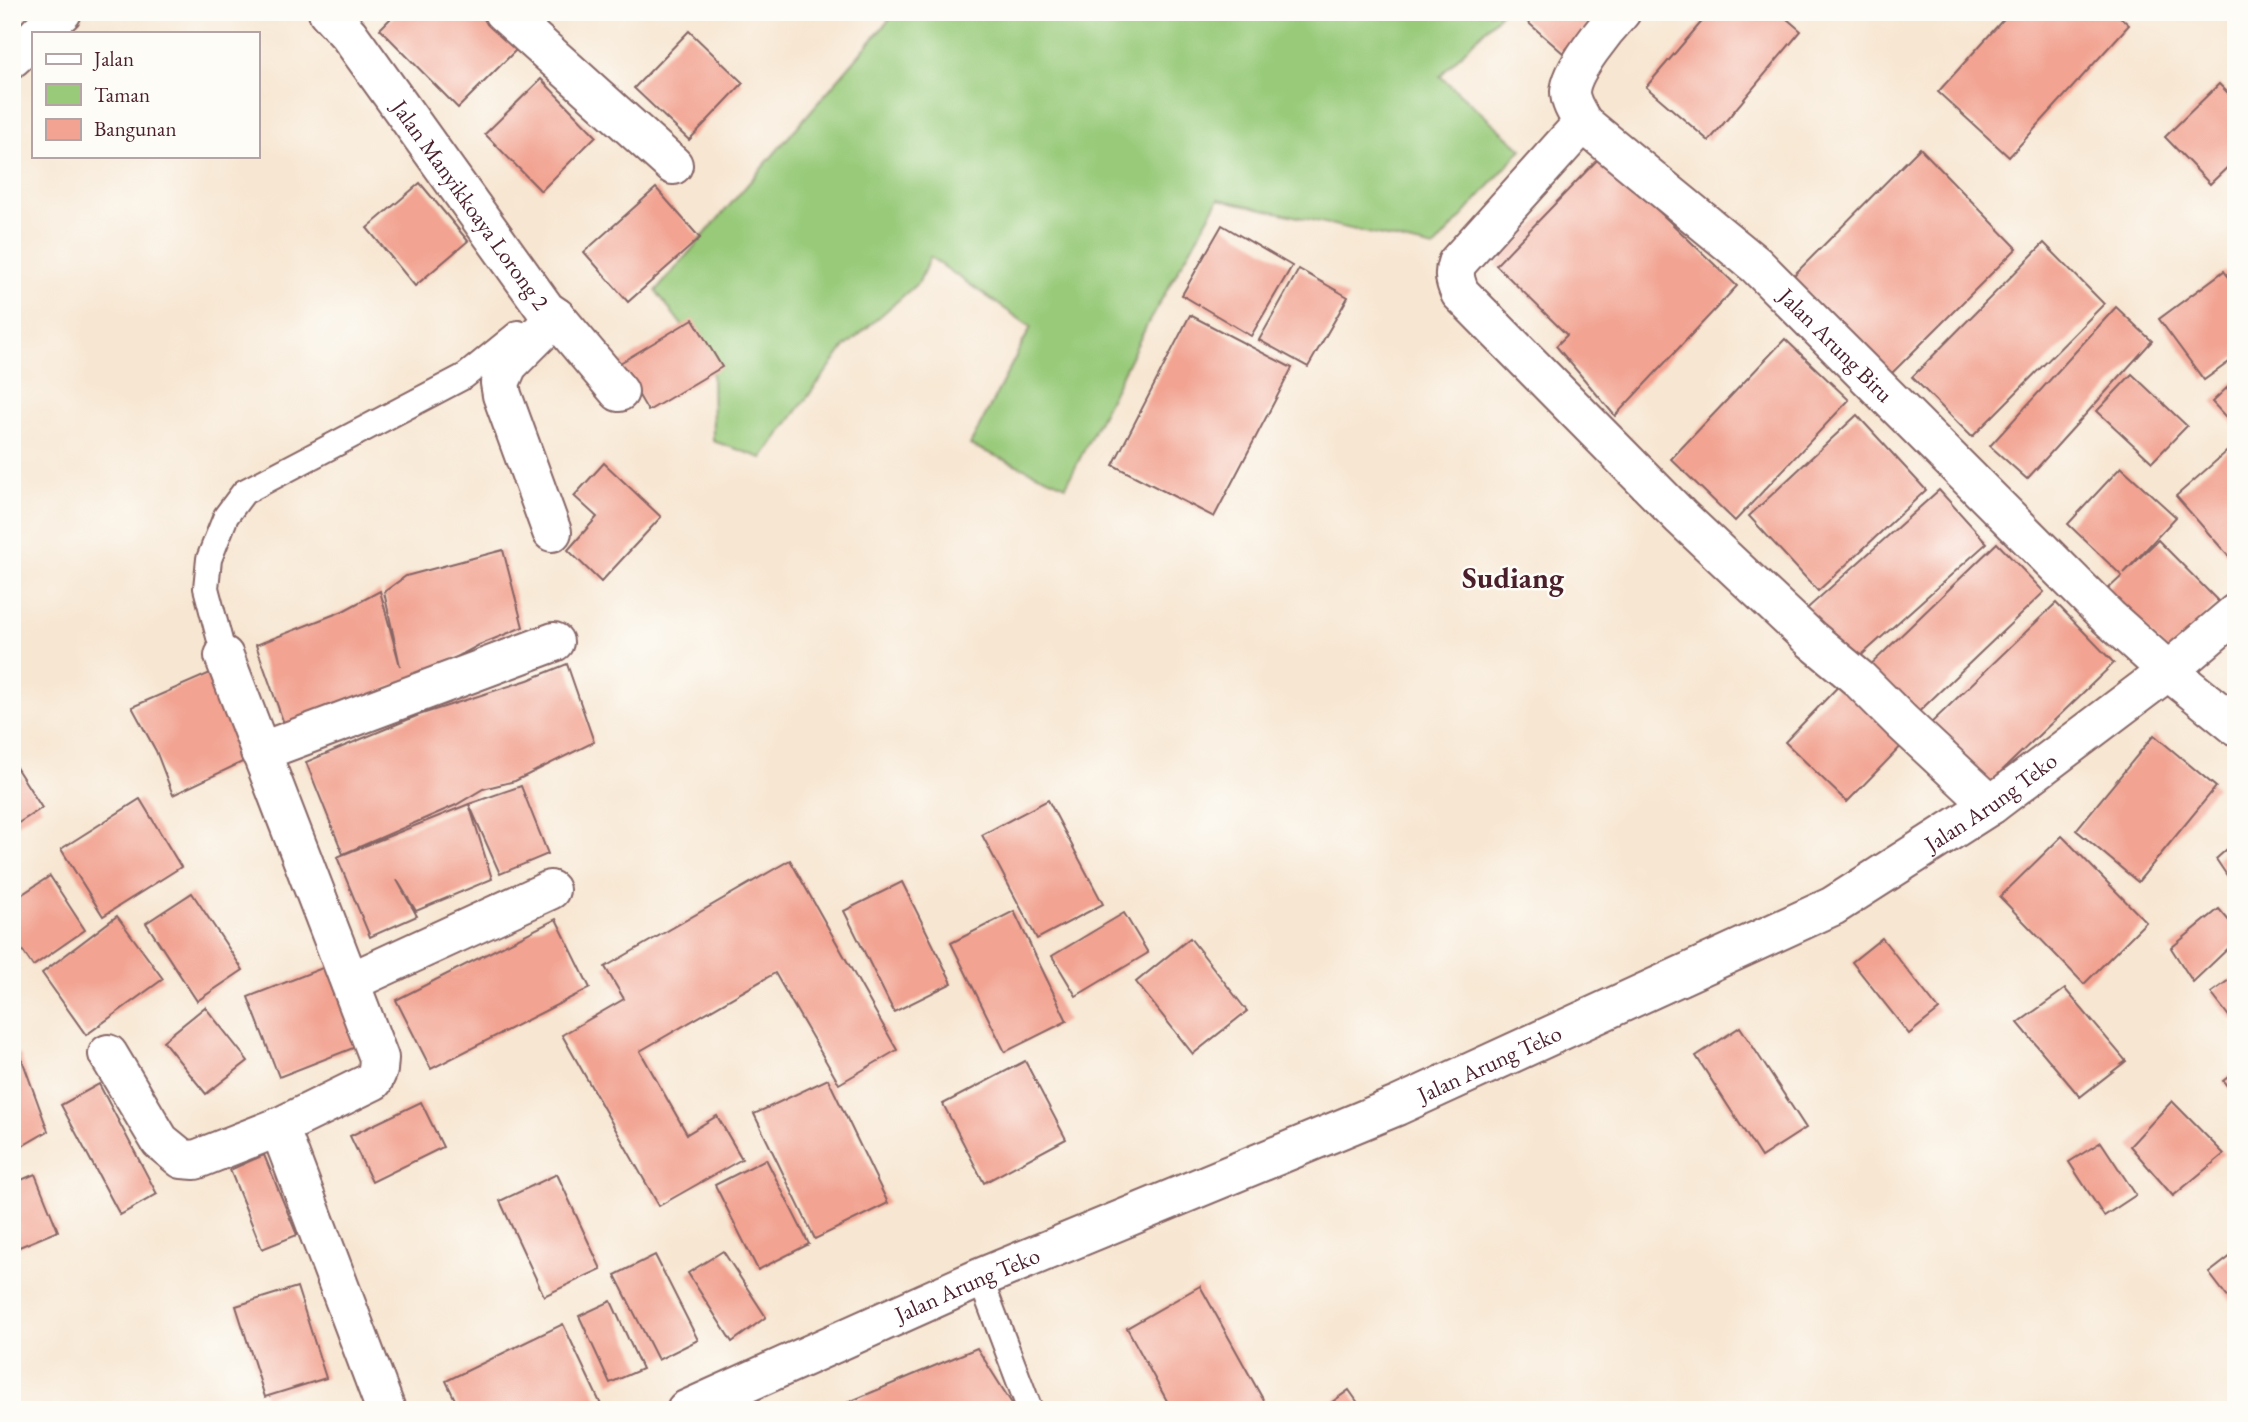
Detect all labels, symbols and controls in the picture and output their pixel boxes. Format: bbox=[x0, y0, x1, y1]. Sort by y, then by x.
legend bbox=[32, 32, 259, 158]
text: Jalan bbox=[92, 45, 134, 72]
text: Taman bbox=[94, 81, 150, 108]
street label: Jalan Manyikkoaya Lorong 2 bbox=[384, 92, 556, 316]
text: Bangunan bbox=[94, 115, 177, 142]
street label: Jalan Arung Biru bbox=[1771, 280, 1900, 409]
district label: Sudiang bbox=[1462, 558, 1565, 597]
street label: Jalan Arung Teko bbox=[1917, 745, 2063, 860]
street label: Jalan Arung Teko bbox=[1411, 1018, 1566, 1110]
street label: Jalan Arung Teko bbox=[888, 1240, 1044, 1330]

